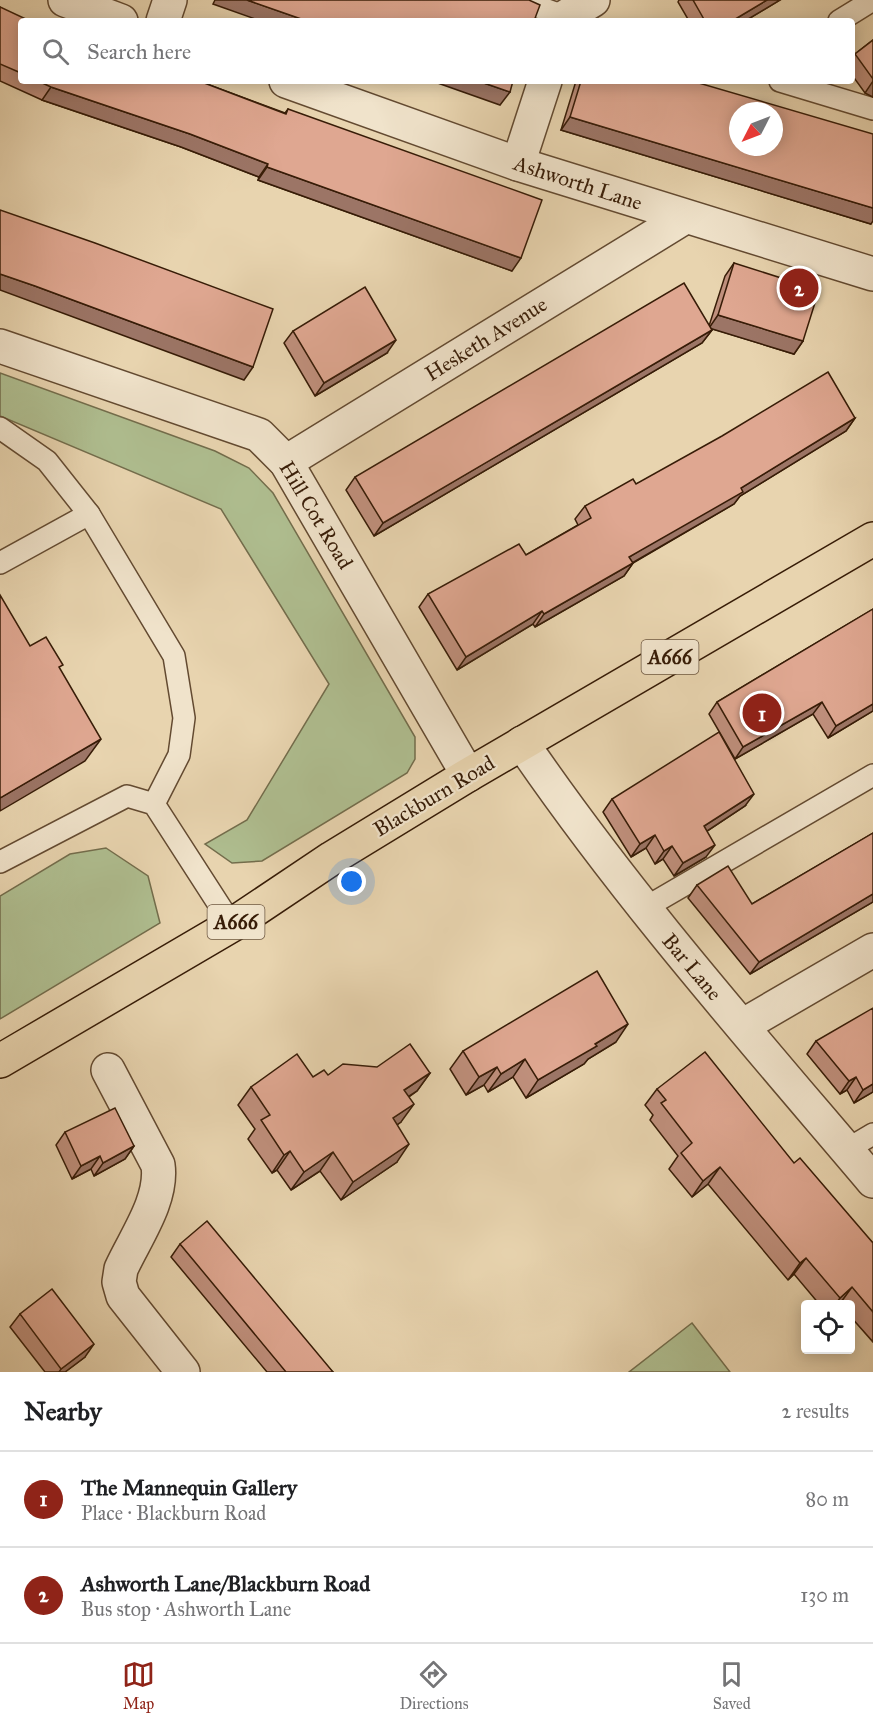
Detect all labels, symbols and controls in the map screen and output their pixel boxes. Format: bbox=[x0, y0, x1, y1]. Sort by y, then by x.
search box bbox=[18, 18, 855, 84]
icon: search bbox=[39, 35, 72, 68]
text: Search here bbox=[87, 38, 191, 65]
north arrow bbox=[729, 102, 783, 156]
street label: Ashworth Lane bbox=[510, 150, 646, 216]
pin: 2 bbox=[780, 266, 818, 310]
street label: Hesketh Avenue bbox=[420, 291, 552, 387]
street label: Hill Cot Road bbox=[274, 456, 359, 574]
road number: A666 bbox=[642, 640, 698, 674]
pin: 1 bbox=[742, 690, 782, 736]
street label: Blackburn Road bbox=[369, 749, 500, 842]
your location bbox=[337, 867, 366, 896]
road number: A666 bbox=[208, 905, 264, 939]
street label: Bar Lane bbox=[656, 928, 728, 1006]
map controls bbox=[801, 1300, 855, 1354]
button: locate bbox=[801, 1300, 855, 1354]
text: Nearby bbox=[24, 1395, 102, 1427]
text: 2 results bbox=[781, 1399, 849, 1423]
text: The Mannequin Gallery bbox=[81, 1474, 297, 1501]
text: 1 bbox=[40, 1487, 47, 1511]
text: 80 m bbox=[806, 1487, 849, 1511]
text: Place · Blackburn Road bbox=[81, 1501, 266, 1525]
text: Ashworth Lane/Blackburn Road bbox=[81, 1570, 370, 1597]
text: 2 bbox=[39, 1583, 48, 1607]
text: 130 m bbox=[800, 1583, 849, 1607]
text: Bus stop · Ashworth Lane bbox=[81, 1597, 291, 1621]
tab: Map bbox=[122, 1658, 155, 1713]
tab: Directions bbox=[399, 1658, 468, 1713]
tab: Saved bbox=[713, 1658, 751, 1713]

